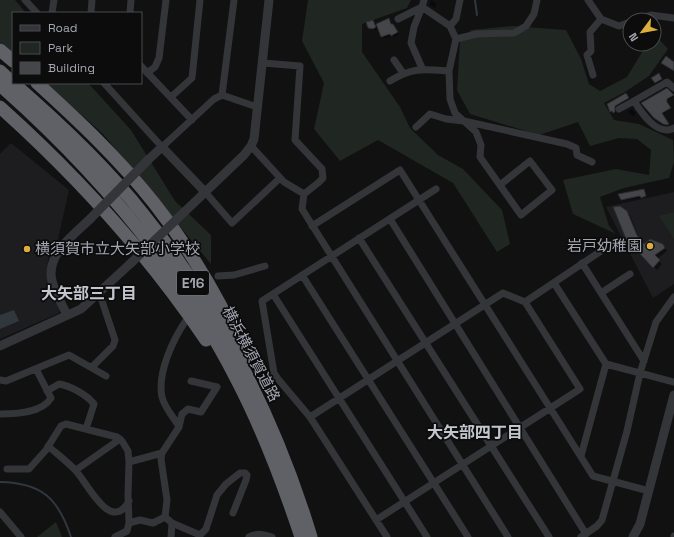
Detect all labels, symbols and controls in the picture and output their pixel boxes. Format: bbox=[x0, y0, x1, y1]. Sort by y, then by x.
legend bbox=[12, 12, 142, 84]
north arrow bbox=[622, 12, 662, 52]
text: Road bbox=[48, 20, 77, 36]
text: N bbox=[626, 30, 641, 44]
text: Park bbox=[48, 40, 73, 56]
text: Building bbox=[48, 60, 95, 76]
place label: 岩戸幼稚園 bbox=[567, 236, 642, 255]
place label: 横須賀市立大矢部小学校 bbox=[35, 239, 200, 258]
marker: 岩戸幼稚園 bbox=[645, 241, 655, 251]
marker: 横須賀市立大矢部小学校 bbox=[22, 244, 32, 254]
road number: E16 bbox=[177, 271, 209, 295]
district label: 大矢部三丁目 bbox=[41, 283, 137, 304]
street label: 横浜横須賀道路 bbox=[218, 303, 284, 405]
district label: 大矢部四丁目 bbox=[427, 422, 523, 443]

